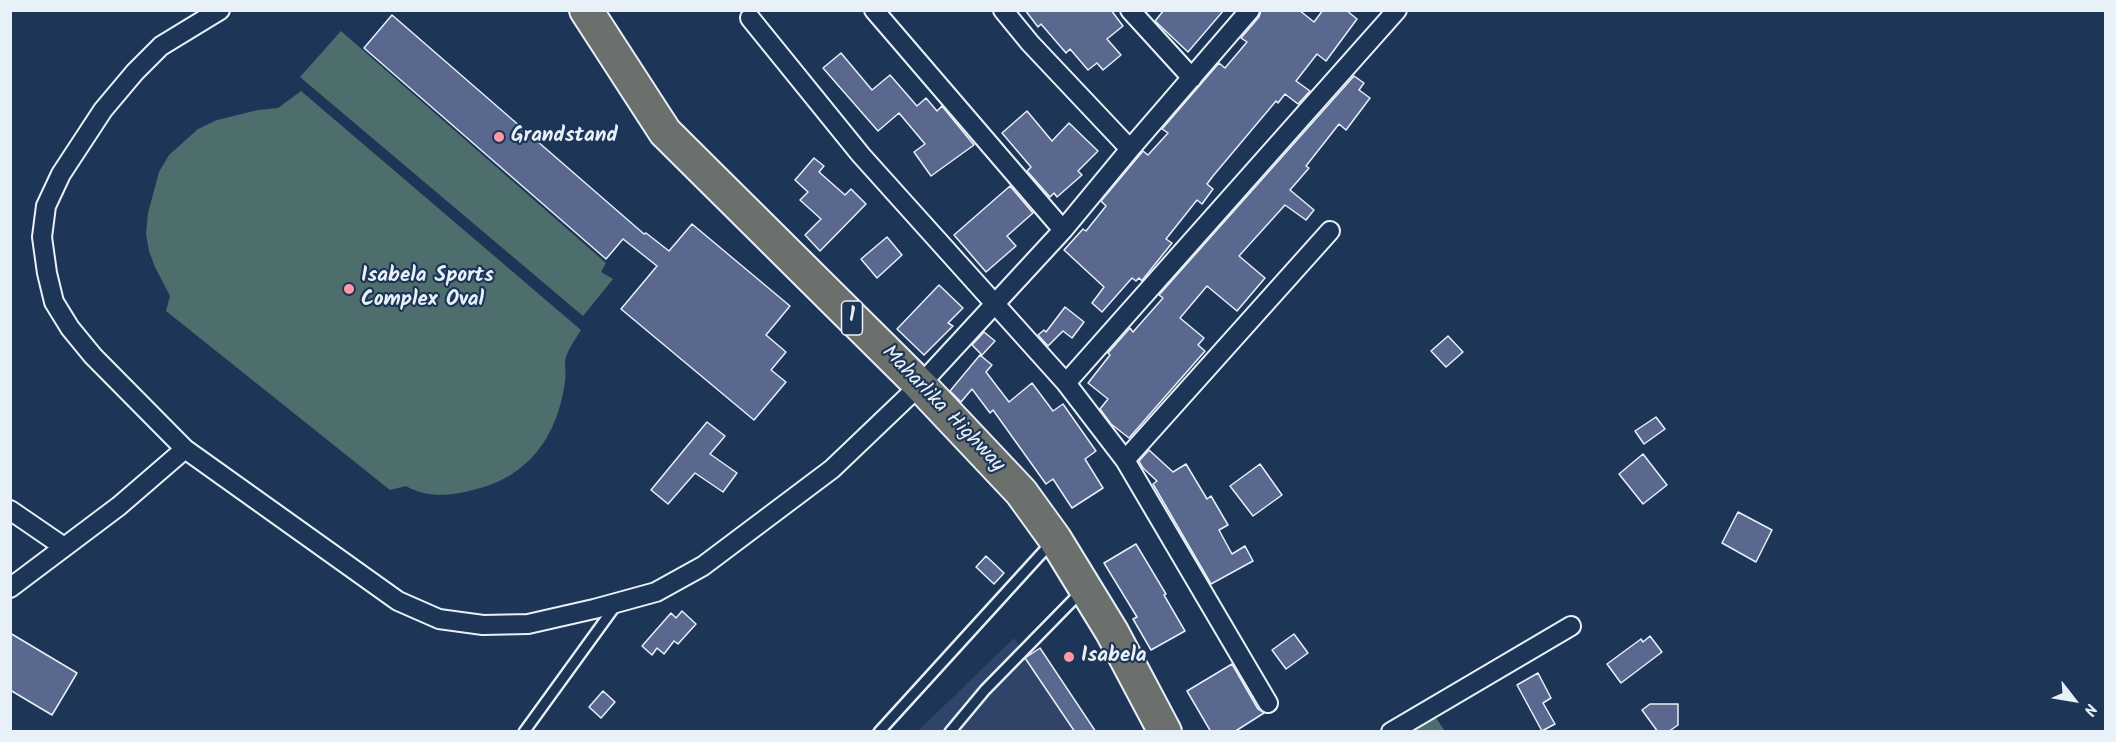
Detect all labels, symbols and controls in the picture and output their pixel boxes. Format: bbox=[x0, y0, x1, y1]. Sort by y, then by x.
place label: Grandstand bbox=[511, 124, 618, 150]
marker: Grandstand bbox=[492, 130, 506, 144]
place label: Isabela Sports Complex Oval bbox=[361, 264, 494, 314]
marker: Isabela Sports Complex Oval bbox=[342, 282, 356, 296]
road number: 1 bbox=[842, 301, 862, 335]
street label: Maharlika Highway bbox=[875, 341, 1009, 479]
place label: Isabela bbox=[1081, 644, 1146, 670]
marker: Isabela bbox=[1062, 650, 1076, 664]
north arrow bbox=[2044, 670, 2104, 730]
text: N bbox=[2077, 699, 2103, 720]

